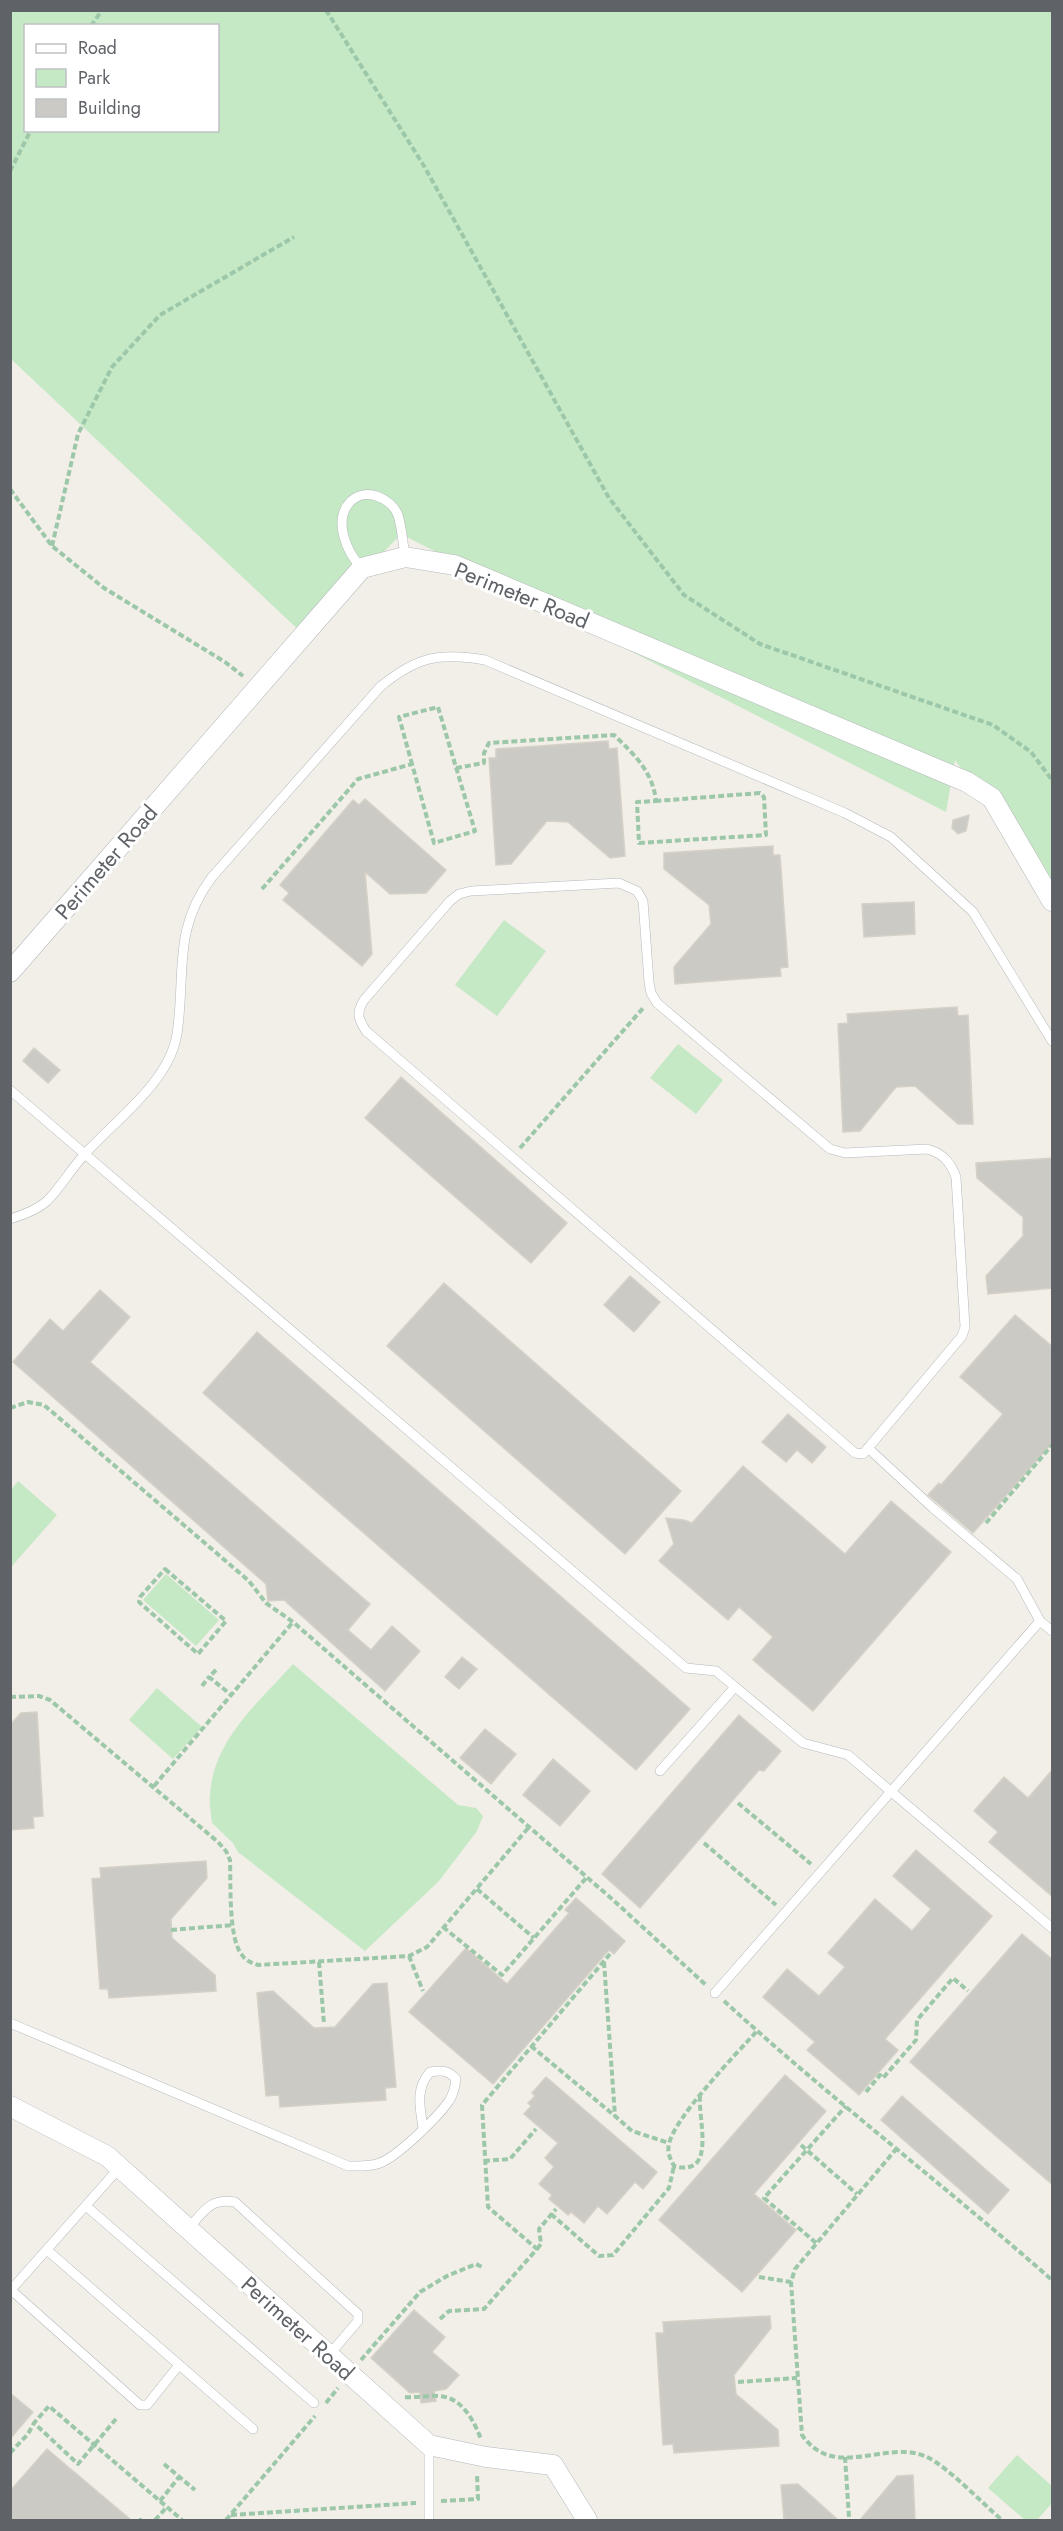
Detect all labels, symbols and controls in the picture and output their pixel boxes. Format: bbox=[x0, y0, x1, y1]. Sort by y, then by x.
legend bbox=[24, 24, 219, 132]
text: Road bbox=[78, 35, 117, 61]
text: Park bbox=[78, 65, 110, 91]
text: Building bbox=[78, 95, 141, 121]
street label: Perimeter Road bbox=[450, 553, 594, 637]
street label: Perimeter Road bbox=[47, 798, 165, 926]
street label: Perimeter Road bbox=[234, 2268, 362, 2388]

